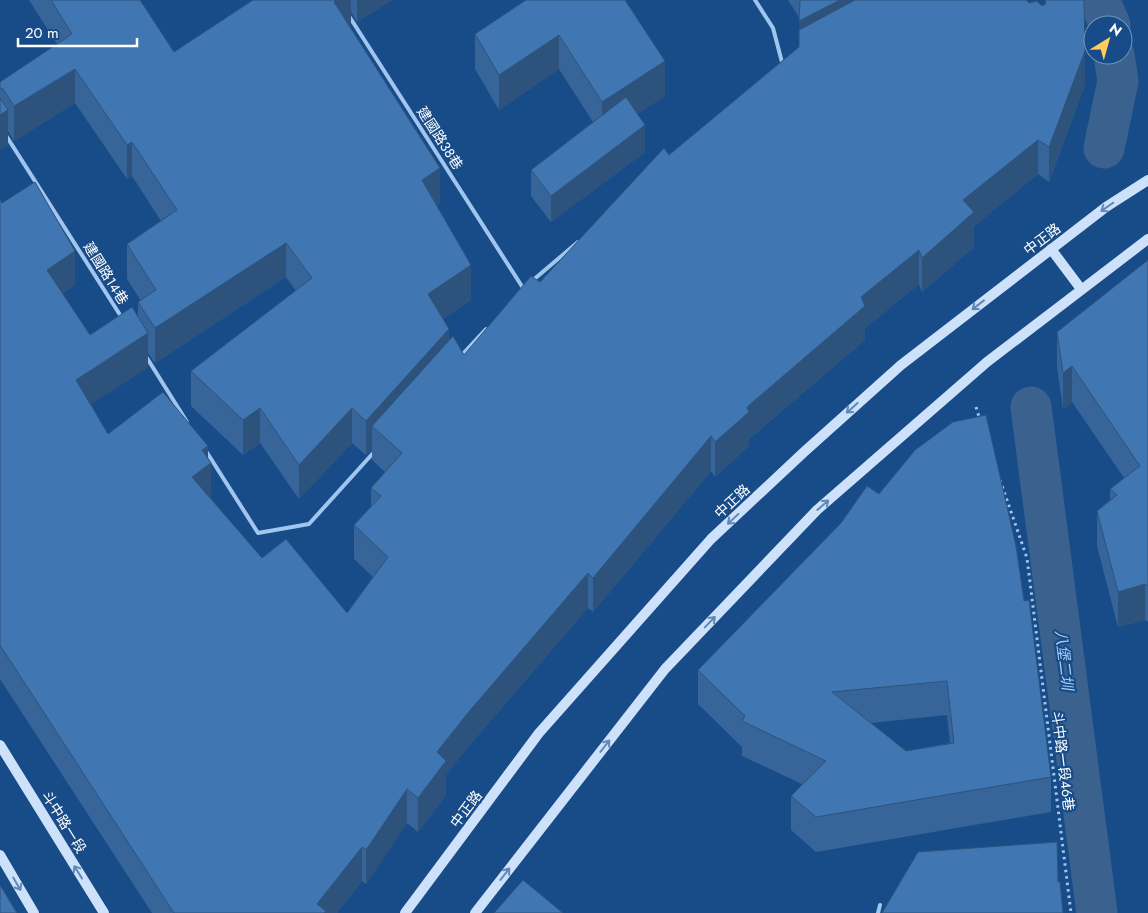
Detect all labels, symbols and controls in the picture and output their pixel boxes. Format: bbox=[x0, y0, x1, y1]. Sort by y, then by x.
scale bar bbox=[18, 15, 136, 47]
north arrow bbox=[1083, 15, 1133, 65]
text: N bbox=[1105, 18, 1126, 41]
text: 20 m bbox=[25, 22, 59, 44]
street label: 建國路38巷 bbox=[412, 103, 468, 173]
one-way arrow bbox=[1100, 202, 1114, 212]
street label: 中正路 bbox=[1019, 218, 1065, 260]
street label: 建國路14巷 bbox=[79, 238, 133, 308]
one-way arrow bbox=[972, 300, 985, 311]
one-way arrow bbox=[846, 403, 859, 414]
street label: 中正路 bbox=[710, 479, 754, 523]
one-way arrow bbox=[816, 500, 829, 511]
one-way arrow bbox=[727, 513, 739, 525]
one-way arrow bbox=[704, 616, 716, 628]
water label: 八堡二圳 bbox=[1049, 629, 1079, 693]
street label: 斗中路一段46巷 bbox=[1047, 710, 1079, 812]
one-way arrow bbox=[599, 740, 610, 753]
street label: 中正路 bbox=[445, 786, 487, 832]
street label: 斗中路一段 bbox=[37, 787, 91, 857]
one-way arrow bbox=[73, 865, 83, 879]
one-way arrow bbox=[500, 868, 511, 881]
one-way arrow bbox=[12, 877, 22, 892]

